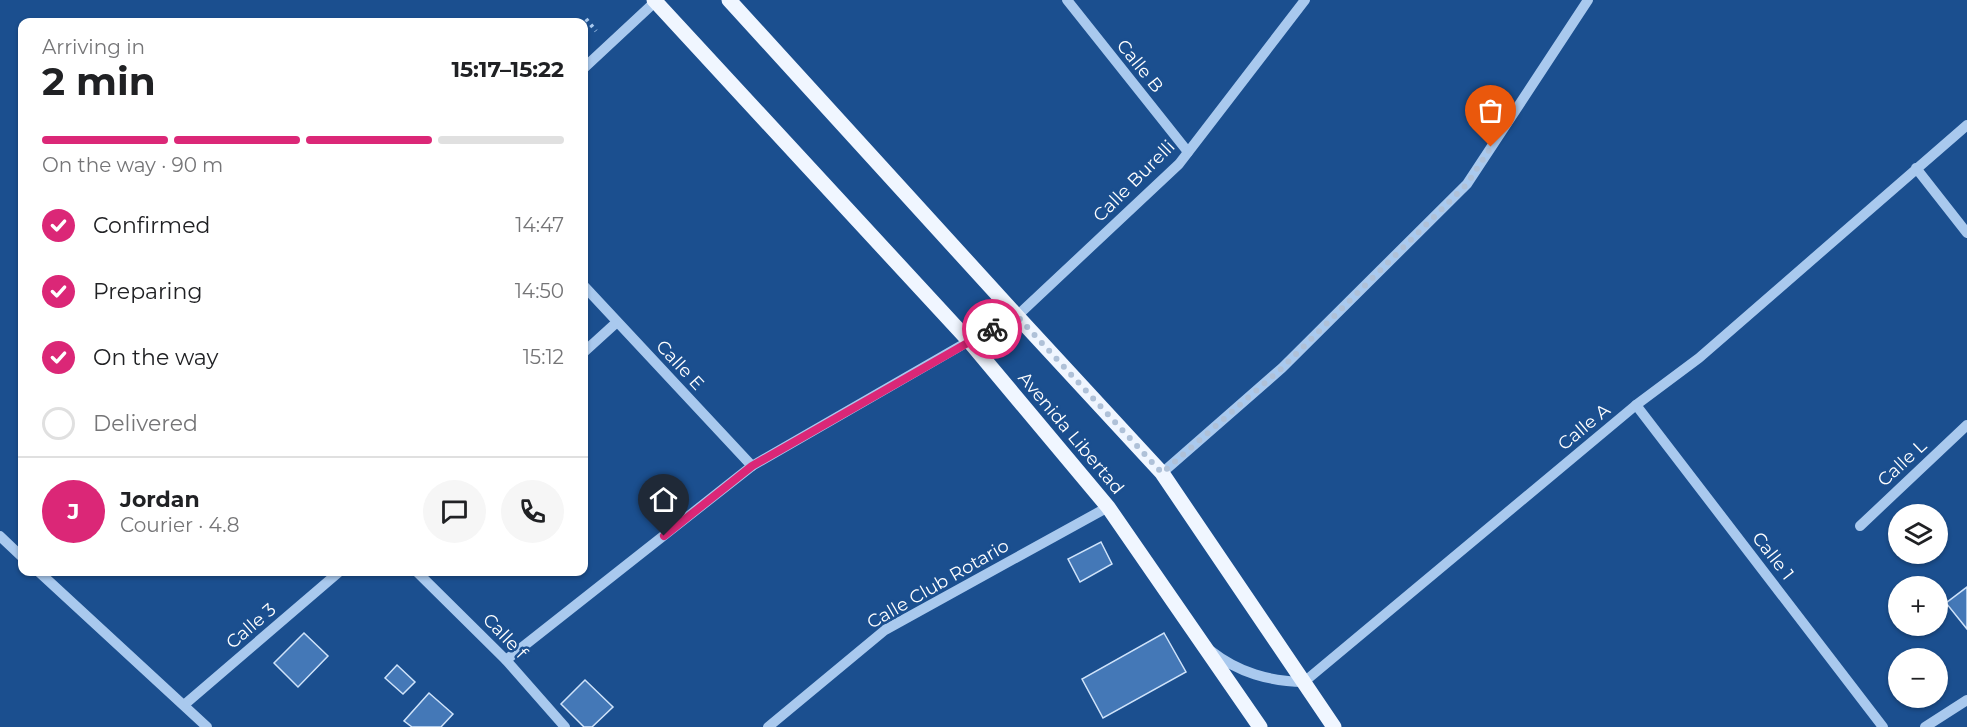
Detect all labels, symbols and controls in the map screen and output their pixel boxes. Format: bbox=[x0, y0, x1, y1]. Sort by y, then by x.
text: Arriving in bbox=[42, 35, 145, 59]
street label: Calle B bbox=[1112, 35, 1168, 97]
text: 15:17–15:22 bbox=[451, 56, 564, 83]
text: 2 min bbox=[42, 57, 156, 105]
pin bbox=[1465, 85, 1516, 147]
icon: bag bbox=[1474, 94, 1507, 127]
street label: Calle Burelli bbox=[1089, 136, 1179, 226]
text: On the way · 90 m bbox=[42, 153, 223, 177]
icon: check bbox=[42, 209, 75, 242]
text: Confirmed bbox=[93, 212, 210, 239]
text: 14:47 bbox=[515, 213, 564, 237]
icon: check bbox=[42, 275, 75, 308]
text: Preparing bbox=[93, 278, 202, 305]
text: 14:50 bbox=[515, 279, 564, 303]
courier bbox=[962, 299, 1022, 359]
icon: bike bbox=[976, 313, 1009, 346]
street label: Calle E bbox=[651, 335, 709, 395]
icon: check bbox=[42, 341, 75, 374]
text: On the way bbox=[93, 344, 218, 371]
text: 15:12 bbox=[523, 345, 564, 369]
street label: Avenida Libertad bbox=[1013, 367, 1129, 499]
street label: Calle A bbox=[1553, 399, 1615, 455]
text: Delivered bbox=[93, 410, 198, 437]
street label: Calle L bbox=[1873, 435, 1931, 491]
pin bbox=[638, 474, 689, 536]
button: chat bbox=[423, 480, 486, 543]
button: phone bbox=[501, 480, 564, 543]
icon: home bbox=[647, 483, 680, 516]
text: Jordan bbox=[120, 486, 200, 513]
text: J bbox=[68, 498, 79, 525]
map controls bbox=[1888, 504, 1948, 708]
button: layers bbox=[1888, 504, 1948, 564]
text: Courier · 4.8 bbox=[120, 513, 239, 537]
street label: Calle 1 bbox=[1747, 528, 1799, 584]
street label: Calle Club Rotario bbox=[863, 534, 1013, 634]
button: + bbox=[1888, 576, 1948, 636]
street label: Calle 3 bbox=[222, 598, 280, 654]
street label: Calle f bbox=[478, 609, 533, 664]
button: − bbox=[1888, 648, 1948, 708]

